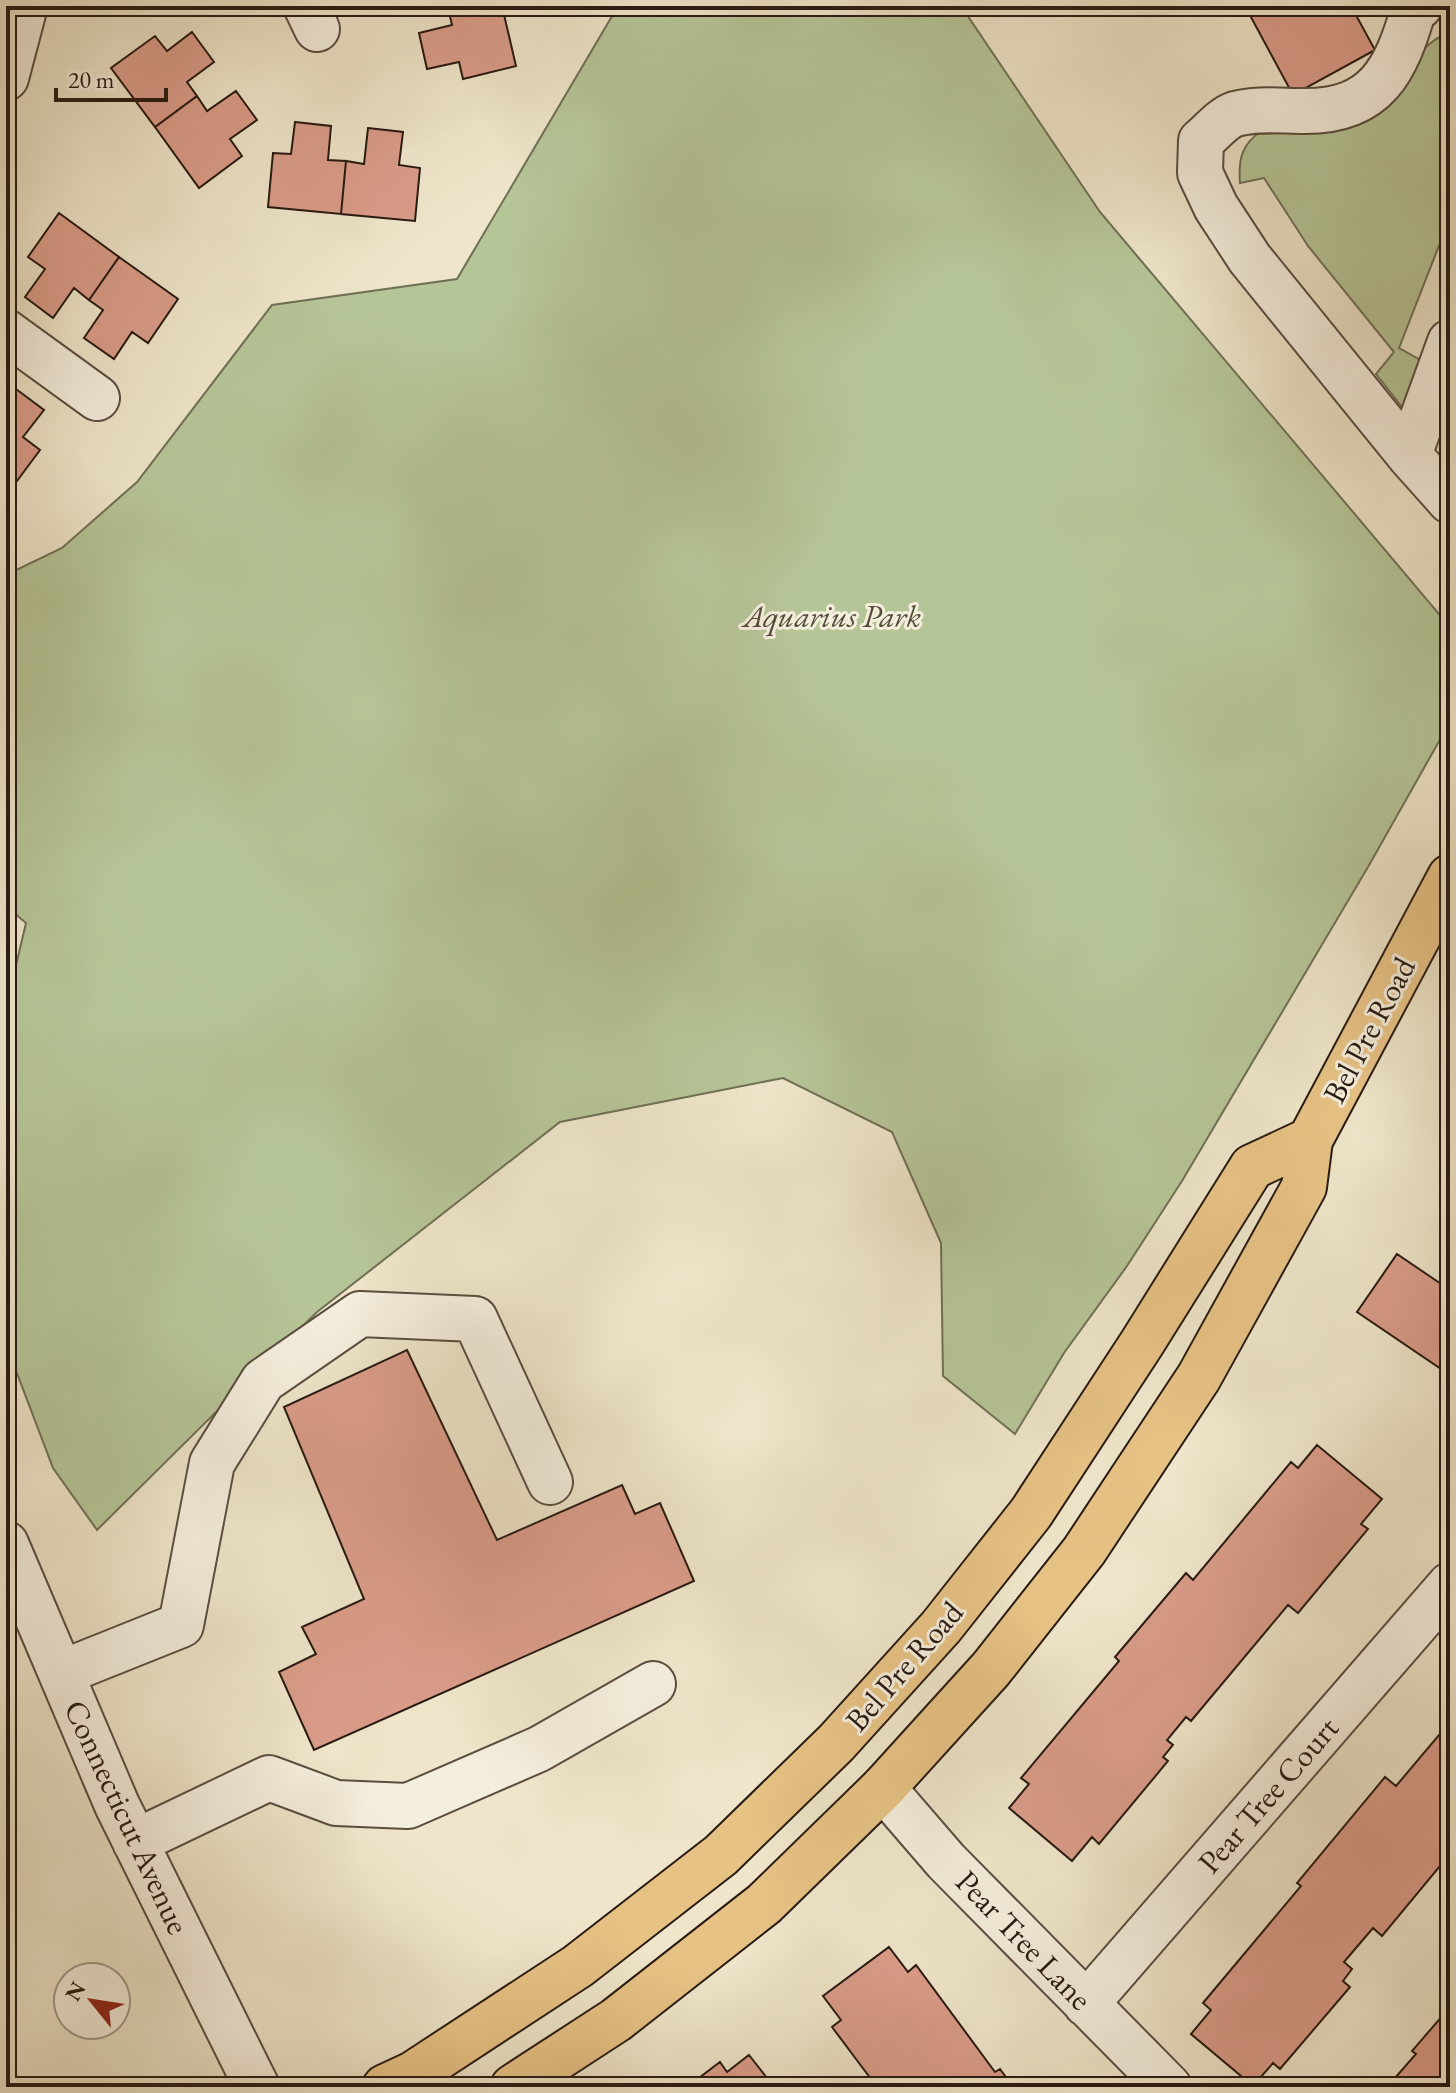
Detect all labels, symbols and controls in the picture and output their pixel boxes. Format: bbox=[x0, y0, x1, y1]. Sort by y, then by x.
scale bar bbox=[56, 52, 166, 102]
text: 20 m bbox=[68, 64, 115, 95]
park label: Aquarius Park bbox=[741, 595, 921, 637]
street label: Bel Pre Road bbox=[1313, 949, 1425, 1110]
street label: Bel Pre Road bbox=[836, 1591, 973, 1740]
street label: Connecticut Avenue bbox=[54, 1693, 200, 1941]
street label: Pear Tree Court bbox=[1188, 1708, 1348, 1882]
street label: Pear Tree Lane bbox=[947, 1861, 1101, 2019]
north arrow bbox=[52, 1961, 132, 2041]
text: N bbox=[58, 1976, 92, 2006]

